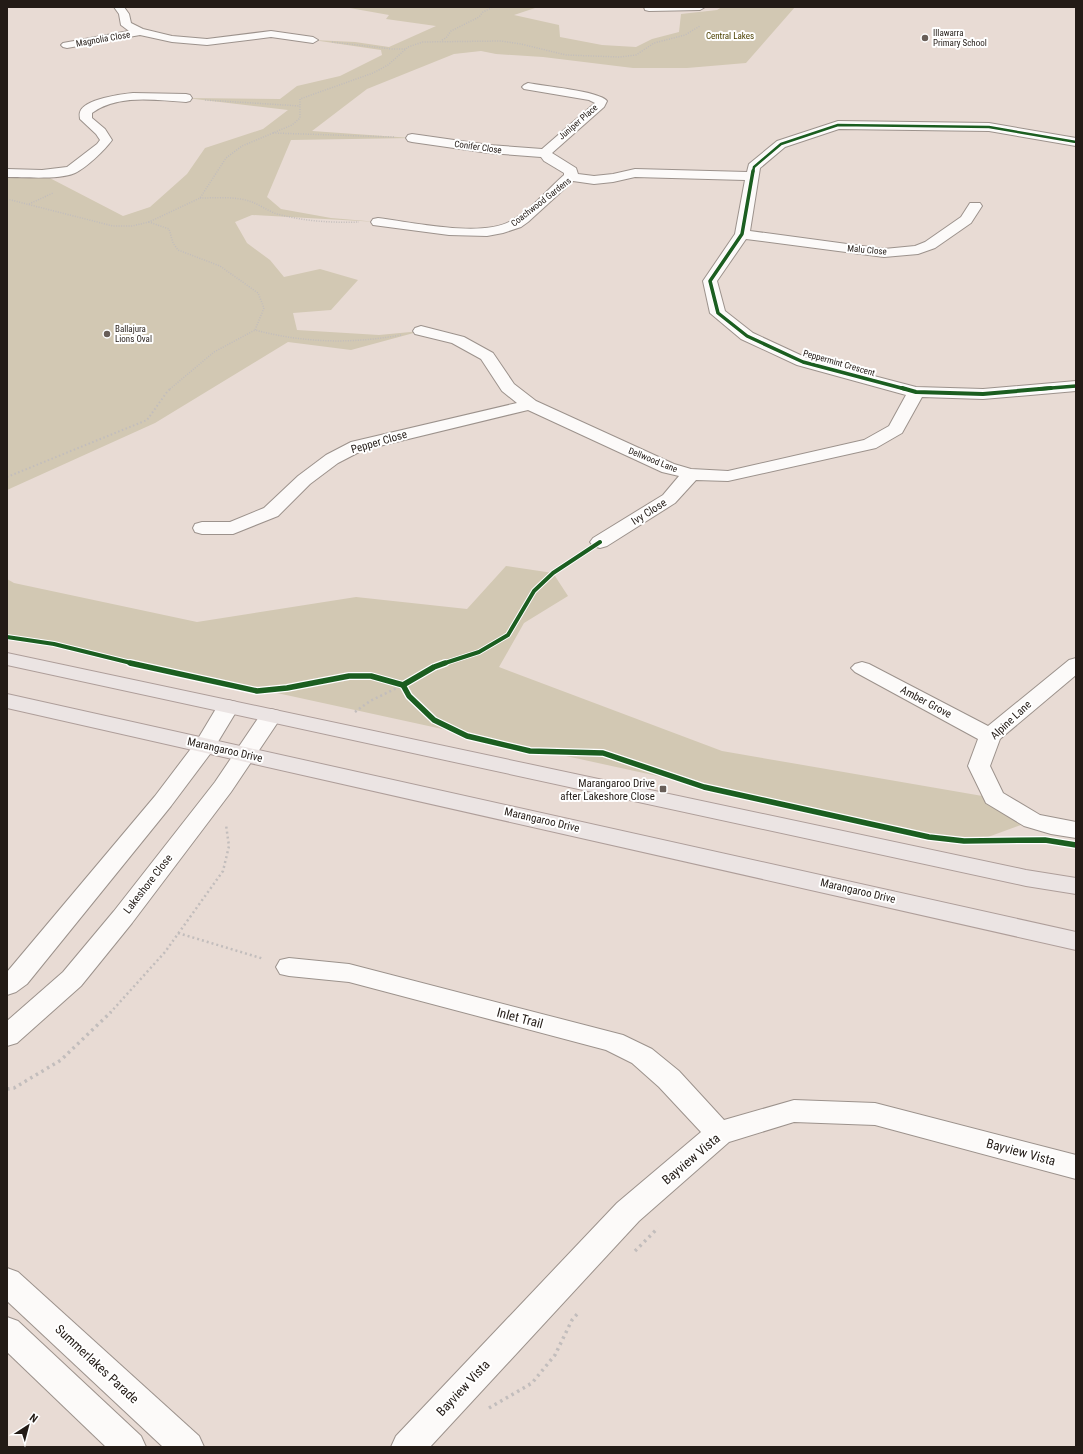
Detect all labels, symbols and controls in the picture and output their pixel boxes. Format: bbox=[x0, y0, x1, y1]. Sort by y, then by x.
place label: Illawarra Primary School bbox=[933, 28, 987, 48]
street label: Magnolia Close bbox=[75, 29, 131, 49]
park label: Central Lakes bbox=[706, 31, 754, 41]
marker: Illawarra Primary School bbox=[920, 33, 930, 43]
street label: Juniper Place bbox=[556, 102, 600, 142]
street label: Conifer Close bbox=[454, 139, 502, 155]
street label: Coachwood Gardens bbox=[509, 175, 573, 229]
street label: Malu Close bbox=[847, 243, 887, 257]
place label: Ballajura Lions Oval bbox=[115, 324, 152, 344]
marker: Ballajura Lions Oval bbox=[102, 329, 112, 339]
street label: Peppermint Crescent bbox=[802, 348, 876, 378]
street label: Pepper Close bbox=[350, 428, 408, 456]
street label: Dellwood Lane bbox=[627, 446, 679, 474]
street label: Ivy Close bbox=[629, 496, 669, 528]
street label: Amber Grove bbox=[898, 683, 954, 721]
street label: Alpine Lane bbox=[988, 698, 1034, 742]
street label: Marangaroo Drive bbox=[186, 735, 264, 765]
place label: Marangaroo Drive after Lakeshore Close bbox=[560, 777, 655, 803]
marker: Marangaroo Drive after Lakeshore Close bbox=[658, 784, 668, 794]
street label: Marangaroo Drive bbox=[503, 805, 581, 835]
street label: Lakeshore Close bbox=[121, 852, 175, 916]
street label: Marangaroo Drive bbox=[819, 876, 897, 906]
street label: Inlet Trail bbox=[495, 1005, 545, 1031]
street label: Bayview Vista bbox=[659, 1130, 723, 1188]
street label: Bayview Vista bbox=[985, 1136, 1057, 1168]
street label: Summerlakes Parade bbox=[52, 1322, 142, 1406]
street label: Bayview Vista bbox=[433, 1357, 493, 1419]
north arrow bbox=[8, 1406, 48, 1446]
text: N bbox=[27, 1411, 40, 1426]

